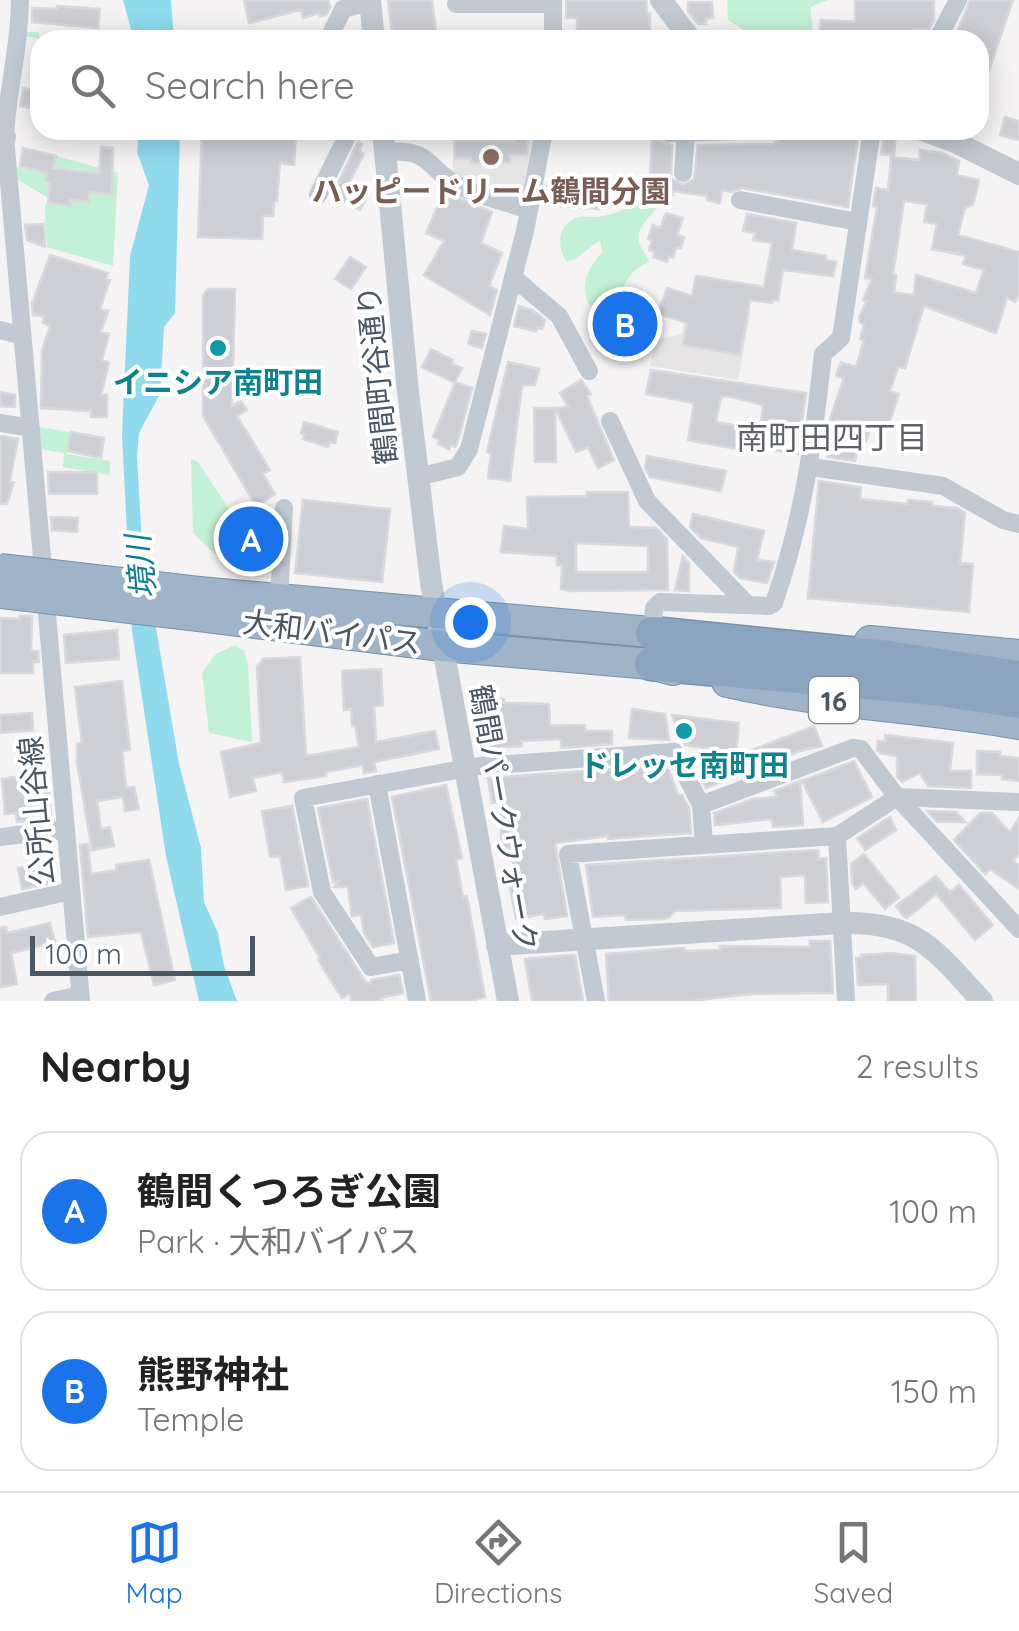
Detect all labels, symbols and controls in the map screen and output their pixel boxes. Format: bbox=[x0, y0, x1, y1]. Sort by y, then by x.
search box bbox=[30, 30, 989, 140]
icon: search bbox=[65, 58, 120, 113]
text: Search here bbox=[145, 61, 355, 109]
marker: ハッピードリーム鶴間分園 bbox=[480, 146, 502, 168]
place label: ハッピードリーム鶴間分園 bbox=[311, 172, 671, 210]
street label: 鶴間町谷通り bbox=[349, 284, 405, 466]
pin: B bbox=[592, 286, 658, 362]
marker: イニシア南町田 bbox=[207, 337, 229, 359]
place label: イニシア南町田 bbox=[113, 363, 323, 401]
district label: 南町田四丁目 bbox=[736, 417, 928, 457]
pin: A bbox=[218, 502, 284, 576]
water label: 境川 bbox=[116, 530, 163, 601]
your location bbox=[445, 597, 496, 648]
street label: 大和バイパス bbox=[241, 602, 423, 662]
road number: 16 bbox=[809, 677, 859, 723]
street label: 鶴間パークウォーク bbox=[462, 682, 546, 954]
marker: ドレッセ南町田 bbox=[673, 720, 695, 742]
street label: 公所山谷線 bbox=[11, 735, 61, 887]
place label: ドレッセ南町田 bbox=[579, 746, 789, 784]
scale bar bbox=[30, 931, 255, 976]
text: 100 m bbox=[45, 936, 122, 971]
text: Nearby bbox=[40, 1040, 191, 1093]
text: 2 results bbox=[856, 1046, 979, 1086]
text: 鶴間くつろぎ公園 bbox=[137, 1167, 441, 1215]
text: A bbox=[64, 1191, 85, 1231]
text: 100 m bbox=[889, 1191, 977, 1231]
text: Park · 大和バイパス bbox=[137, 1221, 420, 1261]
text: 熊野神社 bbox=[137, 1350, 289, 1398]
text: B bbox=[64, 1371, 85, 1411]
text: 150 m bbox=[891, 1371, 977, 1411]
text: Temple bbox=[137, 1399, 244, 1439]
tab: Map bbox=[126, 1515, 183, 1610]
tab: Directions bbox=[434, 1515, 562, 1610]
tab: Saved bbox=[814, 1515, 893, 1610]

